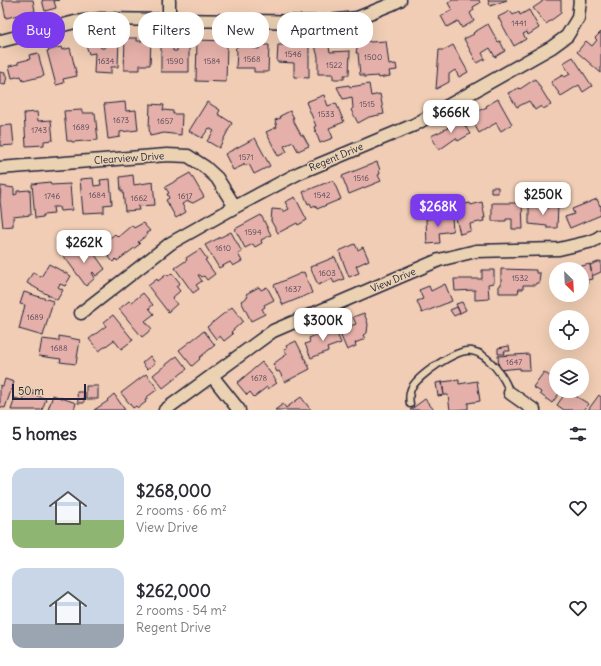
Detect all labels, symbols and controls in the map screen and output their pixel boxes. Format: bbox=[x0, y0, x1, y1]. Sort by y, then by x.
chip: Buy bbox=[12, 12, 65, 48]
chip: Rent bbox=[73, 12, 130, 48]
chip: Filters bbox=[138, 12, 204, 48]
chip: New bbox=[212, 12, 269, 48]
chip: Apartment bbox=[277, 12, 373, 48]
house number: 1441 bbox=[511, 18, 527, 28]
house number: 1546 bbox=[284, 49, 302, 59]
house number: 1500 bbox=[364, 52, 382, 62]
house number: 1568 bbox=[244, 54, 261, 64]
house number: 1634 bbox=[98, 56, 115, 66]
house number: 1590 bbox=[166, 56, 184, 66]
house number: 1584 bbox=[203, 56, 221, 66]
house number: 1522 bbox=[326, 60, 343, 70]
house number: 1515 bbox=[359, 99, 375, 109]
pin: $666K bbox=[423, 100, 479, 134]
text: $666K bbox=[432, 104, 470, 121]
house number: 1533 bbox=[318, 109, 335, 119]
house number: 1673 bbox=[113, 115, 130, 125]
house number: 1657 bbox=[157, 116, 173, 126]
house number: 1689 bbox=[73, 122, 90, 132]
house number: 1743 bbox=[31, 125, 47, 135]
street label: Regent Drive bbox=[307, 140, 365, 174]
street label: Clearview Drive bbox=[93, 149, 165, 167]
house number: 1571 bbox=[239, 152, 253, 162]
house number: 1516 bbox=[353, 173, 369, 183]
pin: $250K bbox=[515, 182, 571, 216]
text: $250K bbox=[524, 186, 562, 203]
house number: 1684 bbox=[88, 190, 106, 200]
house number: 1542 bbox=[314, 190, 331, 200]
house number: 1746 bbox=[44, 191, 60, 201]
house number: 1617 bbox=[178, 191, 193, 201]
house number: 1662 bbox=[131, 193, 148, 203]
pin: $268K bbox=[410, 194, 466, 228]
text: $268K bbox=[419, 198, 457, 215]
house number: 1594 bbox=[245, 227, 262, 237]
pin: $262K bbox=[56, 230, 112, 264]
text: $262K bbox=[66, 234, 103, 251]
house number: 1610 bbox=[215, 243, 231, 253]
north arrow bbox=[549, 262, 589, 302]
map controls bbox=[549, 262, 589, 398]
street label: View Drive bbox=[368, 265, 418, 295]
house number: 1603 bbox=[318, 268, 336, 278]
house number: 1532 bbox=[512, 273, 529, 283]
house number: 1637 bbox=[285, 284, 301, 294]
pin: $300K bbox=[295, 308, 351, 342]
button: locate bbox=[549, 310, 589, 350]
house number: 1689 bbox=[27, 312, 44, 322]
text: $300K bbox=[303, 312, 343, 329]
house number: 1688 bbox=[50, 343, 68, 353]
house number: 1647 bbox=[506, 357, 522, 367]
button: layers bbox=[549, 358, 589, 398]
house number: 1678 bbox=[251, 373, 268, 383]
scale bar bbox=[12, 382, 86, 401]
text: 50 m bbox=[18, 384, 44, 398]
text: 5 homes bbox=[12, 423, 77, 445]
icon: filters bbox=[567, 423, 589, 445]
text: $268,000 bbox=[136, 480, 211, 502]
icon: home bbox=[44, 484, 92, 532]
icon: heart bbox=[567, 497, 589, 519]
text: 2 rooms · 66 m² bbox=[136, 502, 227, 519]
text: View Drive bbox=[136, 519, 198, 536]
text: $262,000 bbox=[136, 580, 211, 602]
icon: home bbox=[44, 584, 92, 632]
icon: heart bbox=[567, 597, 589, 619]
text: 2 rooms · 54 m² bbox=[136, 602, 227, 619]
text: Regent Drive bbox=[136, 619, 211, 636]

